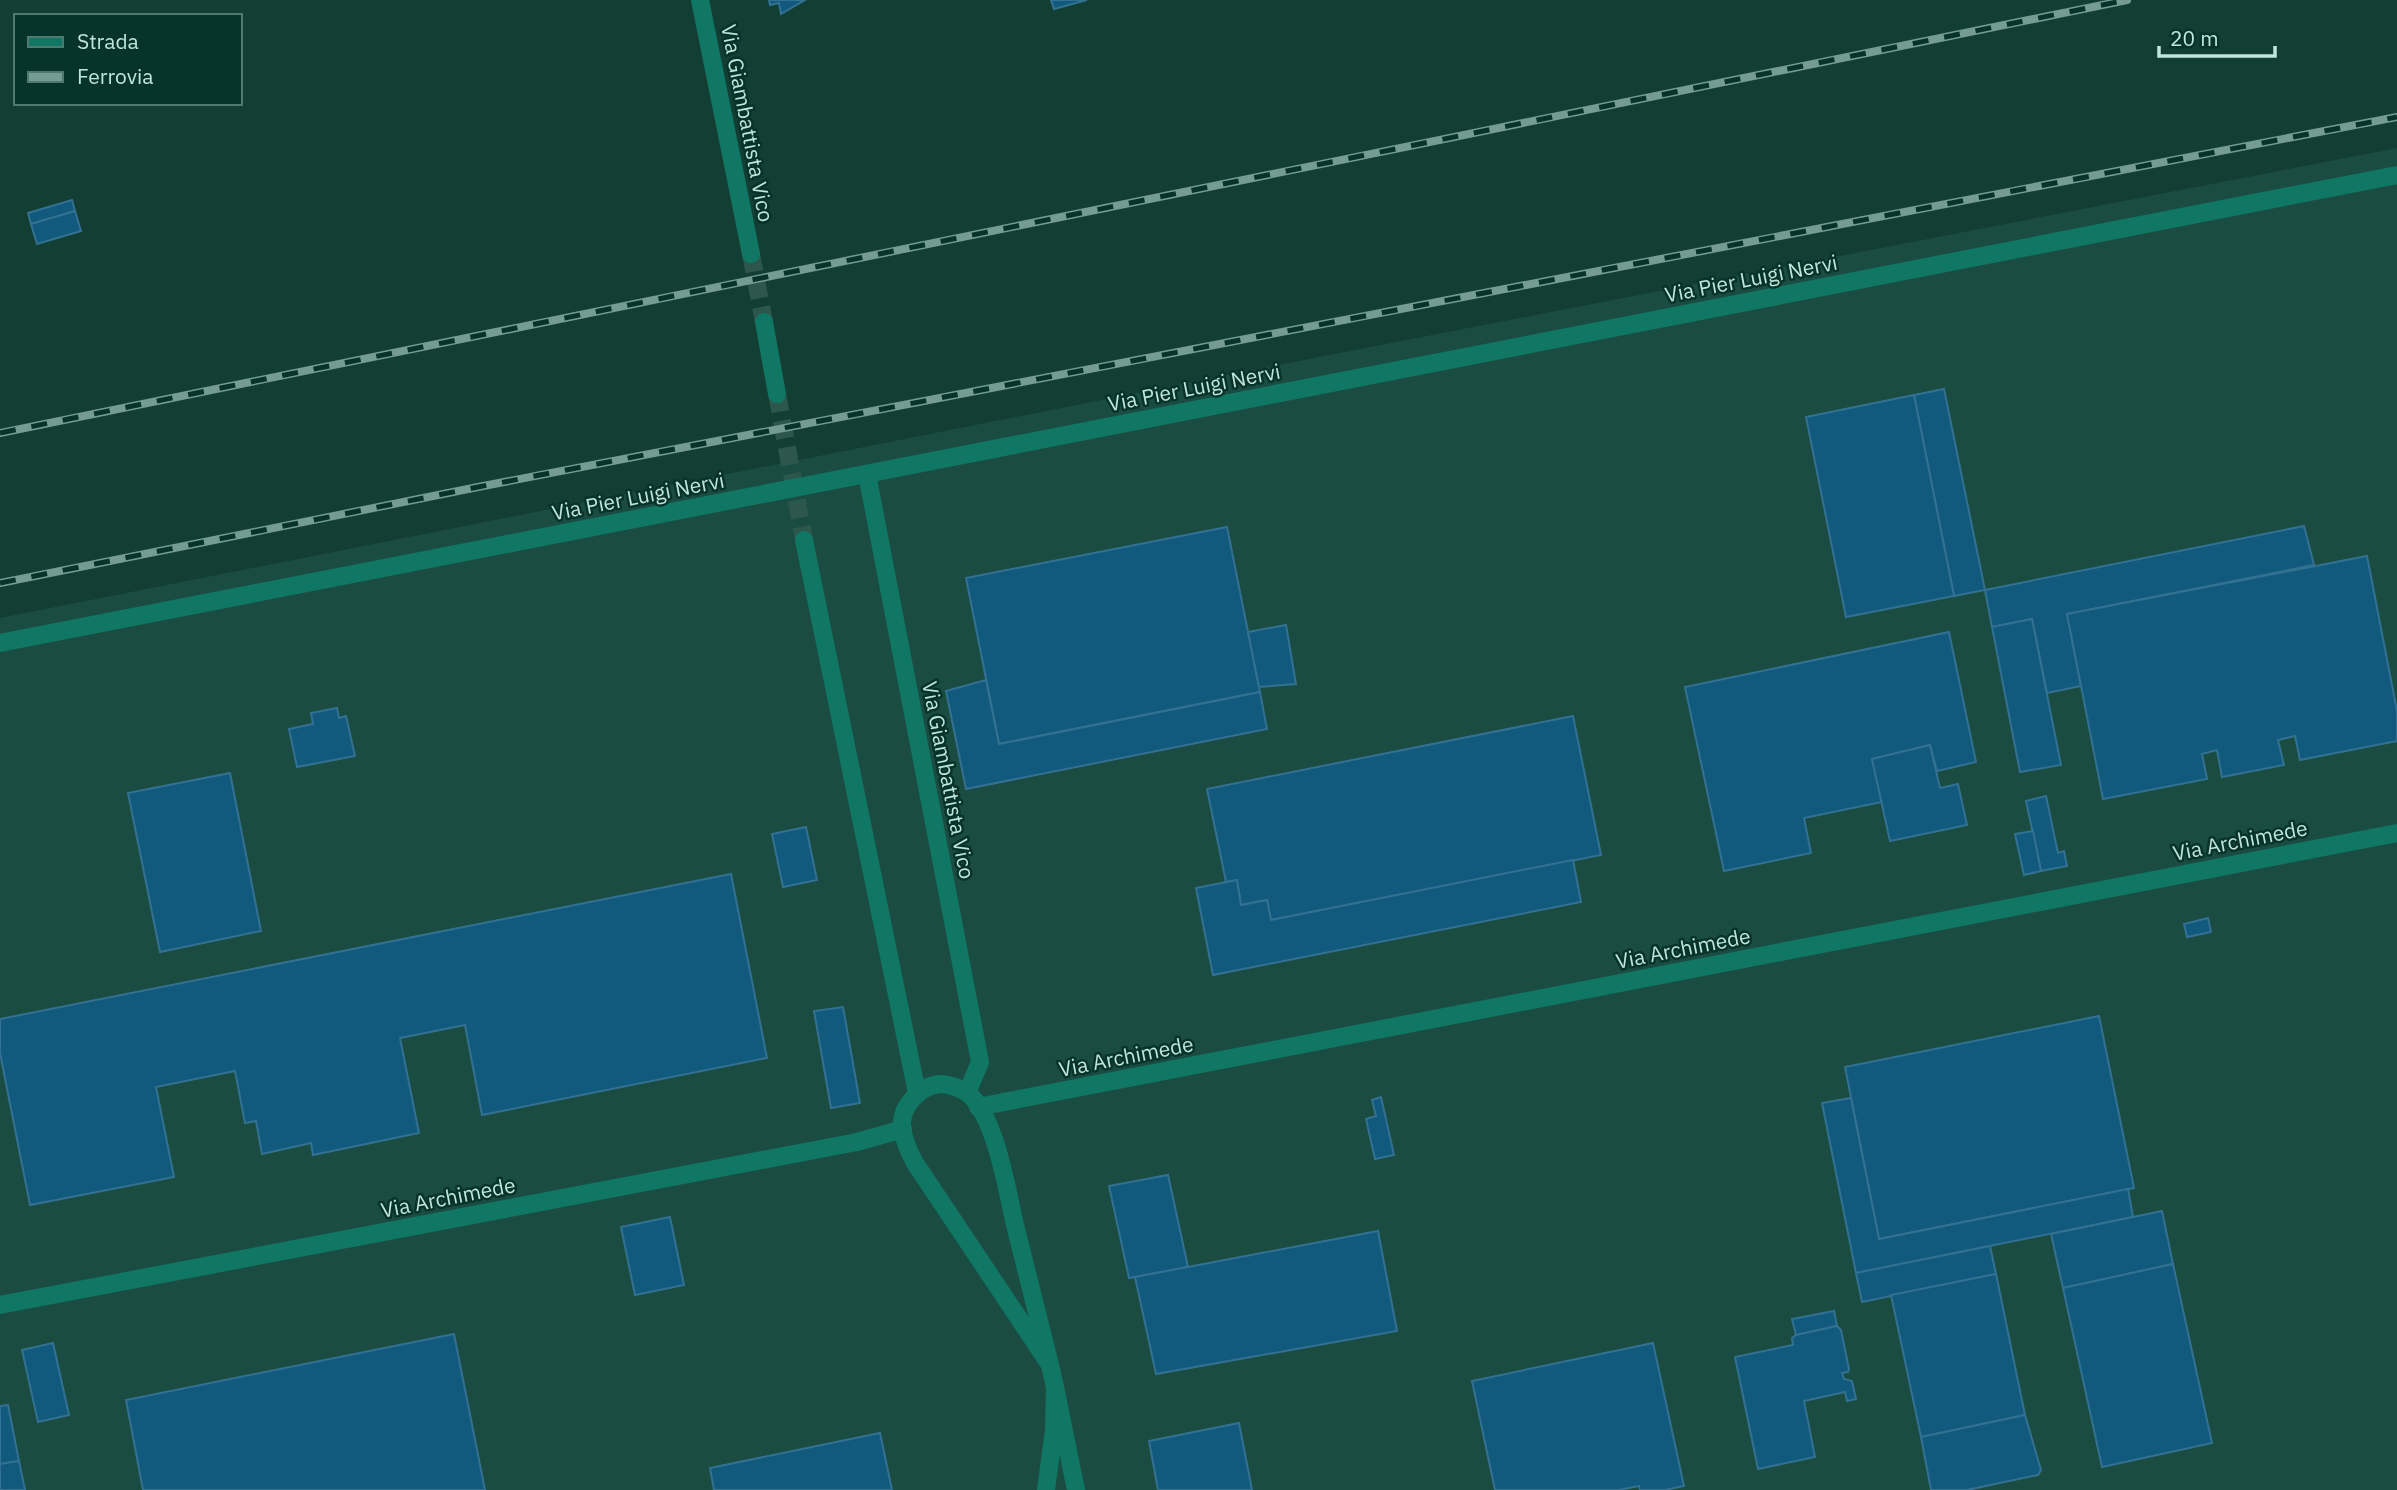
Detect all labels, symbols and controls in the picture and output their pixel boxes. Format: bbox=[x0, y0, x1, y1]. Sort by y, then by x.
legend bbox=[14, 14, 242, 105]
scale bar bbox=[2159, 14, 2274, 58]
street label: Via Giambattista Vico bbox=[715, 22, 781, 224]
text: 20 m bbox=[2170, 24, 2219, 52]
text: Strada bbox=[77, 27, 139, 55]
text: Ferrovia bbox=[77, 62, 153, 90]
street label: Via Pier Luigi Nervi bbox=[1662, 248, 1840, 308]
street label: Via Pier Luigi Nervi bbox=[1105, 357, 1283, 417]
street label: Via Pier Luigi Nervi bbox=[549, 466, 727, 526]
street label: Via Giambattista Vico bbox=[916, 679, 982, 881]
street label: Via Archimede bbox=[2170, 813, 2310, 867]
street label: Via Archimede bbox=[1613, 921, 1753, 975]
street label: Via Archimede bbox=[1056, 1029, 1196, 1083]
street label: Via Archimede bbox=[378, 1170, 518, 1224]

